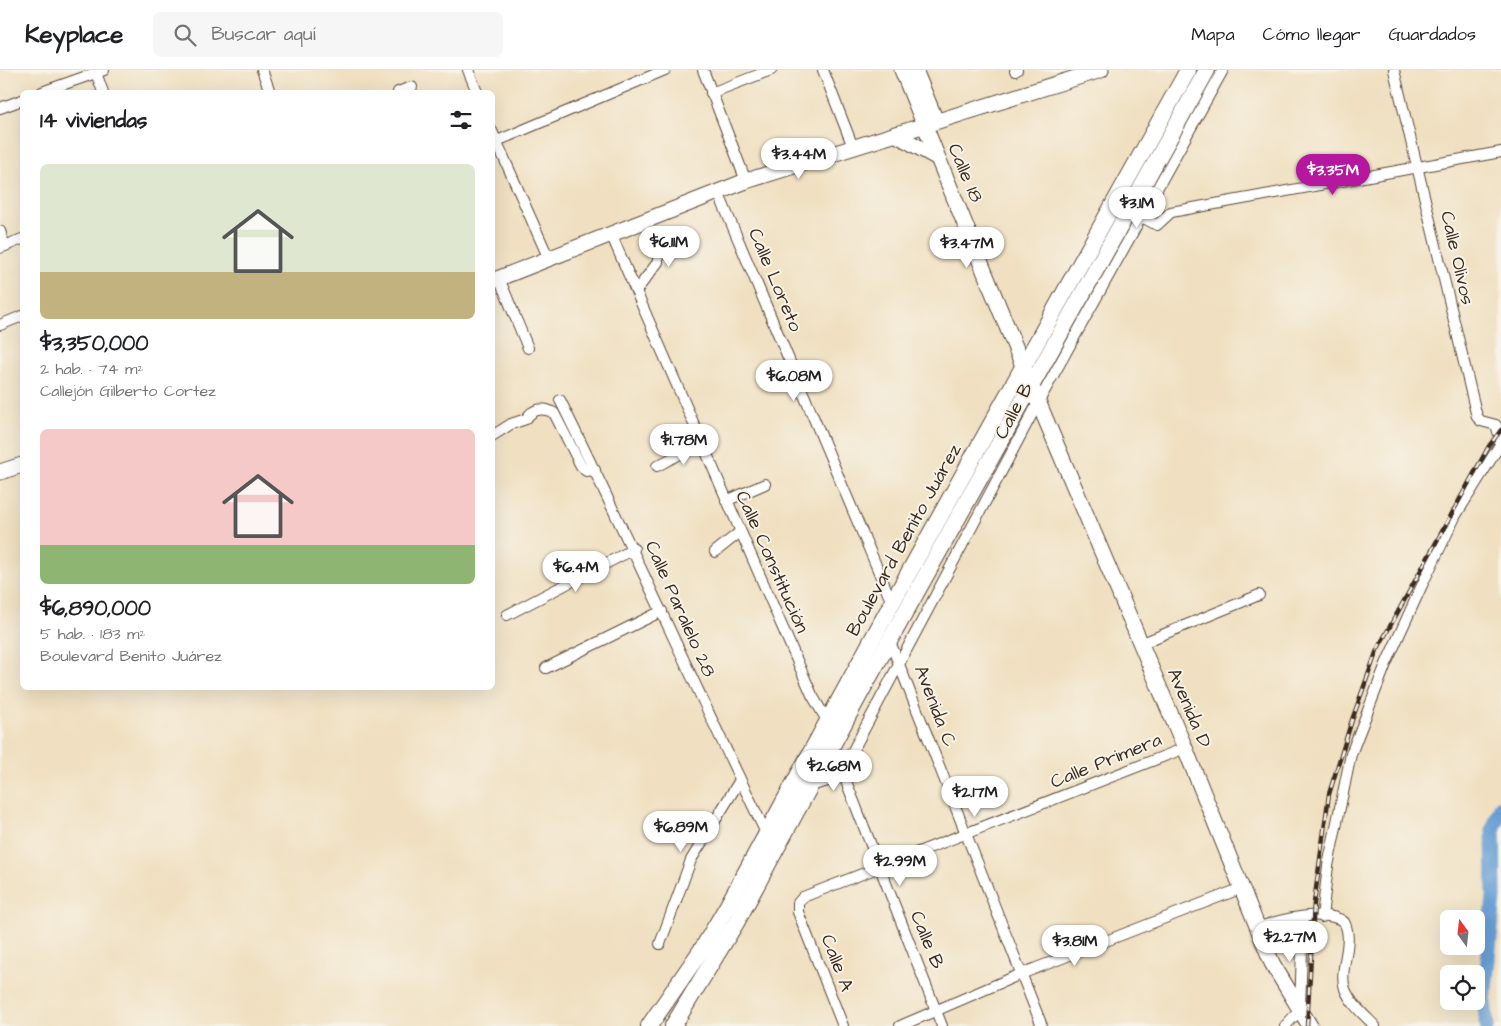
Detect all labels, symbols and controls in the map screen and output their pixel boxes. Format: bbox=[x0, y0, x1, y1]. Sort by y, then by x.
search box bbox=[153, 12, 503, 57]
text: Keyplace bbox=[25, 18, 123, 52]
icon: search bbox=[171, 21, 199, 49]
text: Buscar aquí bbox=[211, 21, 316, 48]
text: Mapa bbox=[1191, 22, 1235, 47]
text: Cómo llegar bbox=[1263, 22, 1361, 47]
text: Guardados bbox=[1389, 22, 1476, 47]
text: 14 viviendas bbox=[40, 106, 147, 135]
icon: filters bbox=[447, 106, 475, 134]
pin: $3.44M bbox=[758, 138, 840, 180]
street label: Calle 18 bbox=[941, 139, 989, 207]
text: $3.44M bbox=[772, 143, 826, 165]
pin: $3.35M bbox=[1292, 154, 1374, 196]
text: $3.35M bbox=[1307, 159, 1359, 181]
pin: $3.1M bbox=[1102, 186, 1172, 229]
text: $3.1M bbox=[1120, 192, 1154, 214]
icon: home bbox=[213, 196, 303, 286]
street label: Calle Olivos bbox=[1433, 208, 1481, 308]
street label: Calle Loreto bbox=[741, 224, 809, 336]
pin: $6.11M bbox=[628, 226, 710, 268]
pin: $3.47M bbox=[926, 226, 1008, 269]
text: $6.11M bbox=[650, 231, 688, 253]
text: $3.47M bbox=[940, 232, 994, 254]
text: $3,350,000 bbox=[40, 329, 148, 358]
text: 2 hab. · 74 m² bbox=[40, 358, 144, 380]
pin: $6.08M bbox=[753, 360, 835, 402]
text: $6.08M bbox=[767, 365, 821, 387]
street label: Calle B bbox=[988, 378, 1040, 444]
text: Callejón Gilberto Cortez bbox=[40, 380, 216, 402]
pin: $1.78M bbox=[643, 424, 725, 466]
text: $1.78M bbox=[661, 429, 707, 451]
street label: Boulevard Benito Juárez bbox=[840, 438, 968, 641]
icon: home bbox=[213, 461, 303, 551]
street label: Calle Constitución bbox=[729, 487, 815, 637]
street label: Calle Paralelo 28 bbox=[638, 537, 722, 681]
pin: $6.4M bbox=[541, 550, 611, 593]
text: $6.4M bbox=[553, 556, 599, 578]
text: $6,890,000 bbox=[40, 594, 151, 623]
text: 5 hab. · 183 m² bbox=[40, 623, 146, 645]
text: Boulevard Benito Juárez bbox=[40, 645, 222, 667]
street label: Avenida C bbox=[907, 661, 963, 751]
street label: Avenida D bbox=[1160, 664, 1218, 752]
street label: Calle Primera bbox=[1046, 726, 1166, 796]
pin: $2.68M bbox=[793, 750, 875, 792]
text: $2.68M bbox=[807, 755, 861, 777]
pin: $2.17M bbox=[934, 776, 1016, 818]
text: $2.17M bbox=[952, 781, 998, 803]
pin: $6.89M bbox=[640, 810, 722, 853]
text: $6.89M bbox=[654, 816, 708, 838]
pin: $2.99M bbox=[859, 844, 941, 887]
text: $2.99M bbox=[874, 850, 926, 872]
street label: Calle B bbox=[903, 907, 951, 974]
north arrow bbox=[1440, 910, 1485, 955]
map controls bbox=[1440, 910, 1485, 1010]
pin: $2.27M bbox=[1249, 920, 1331, 963]
pin: $3.81M bbox=[1034, 924, 1116, 967]
text: $2.27M bbox=[1264, 926, 1316, 948]
text: $3.81M bbox=[1053, 930, 1097, 952]
street label: Calle A bbox=[814, 931, 860, 995]
button: locate bbox=[1440, 965, 1485, 1010]

